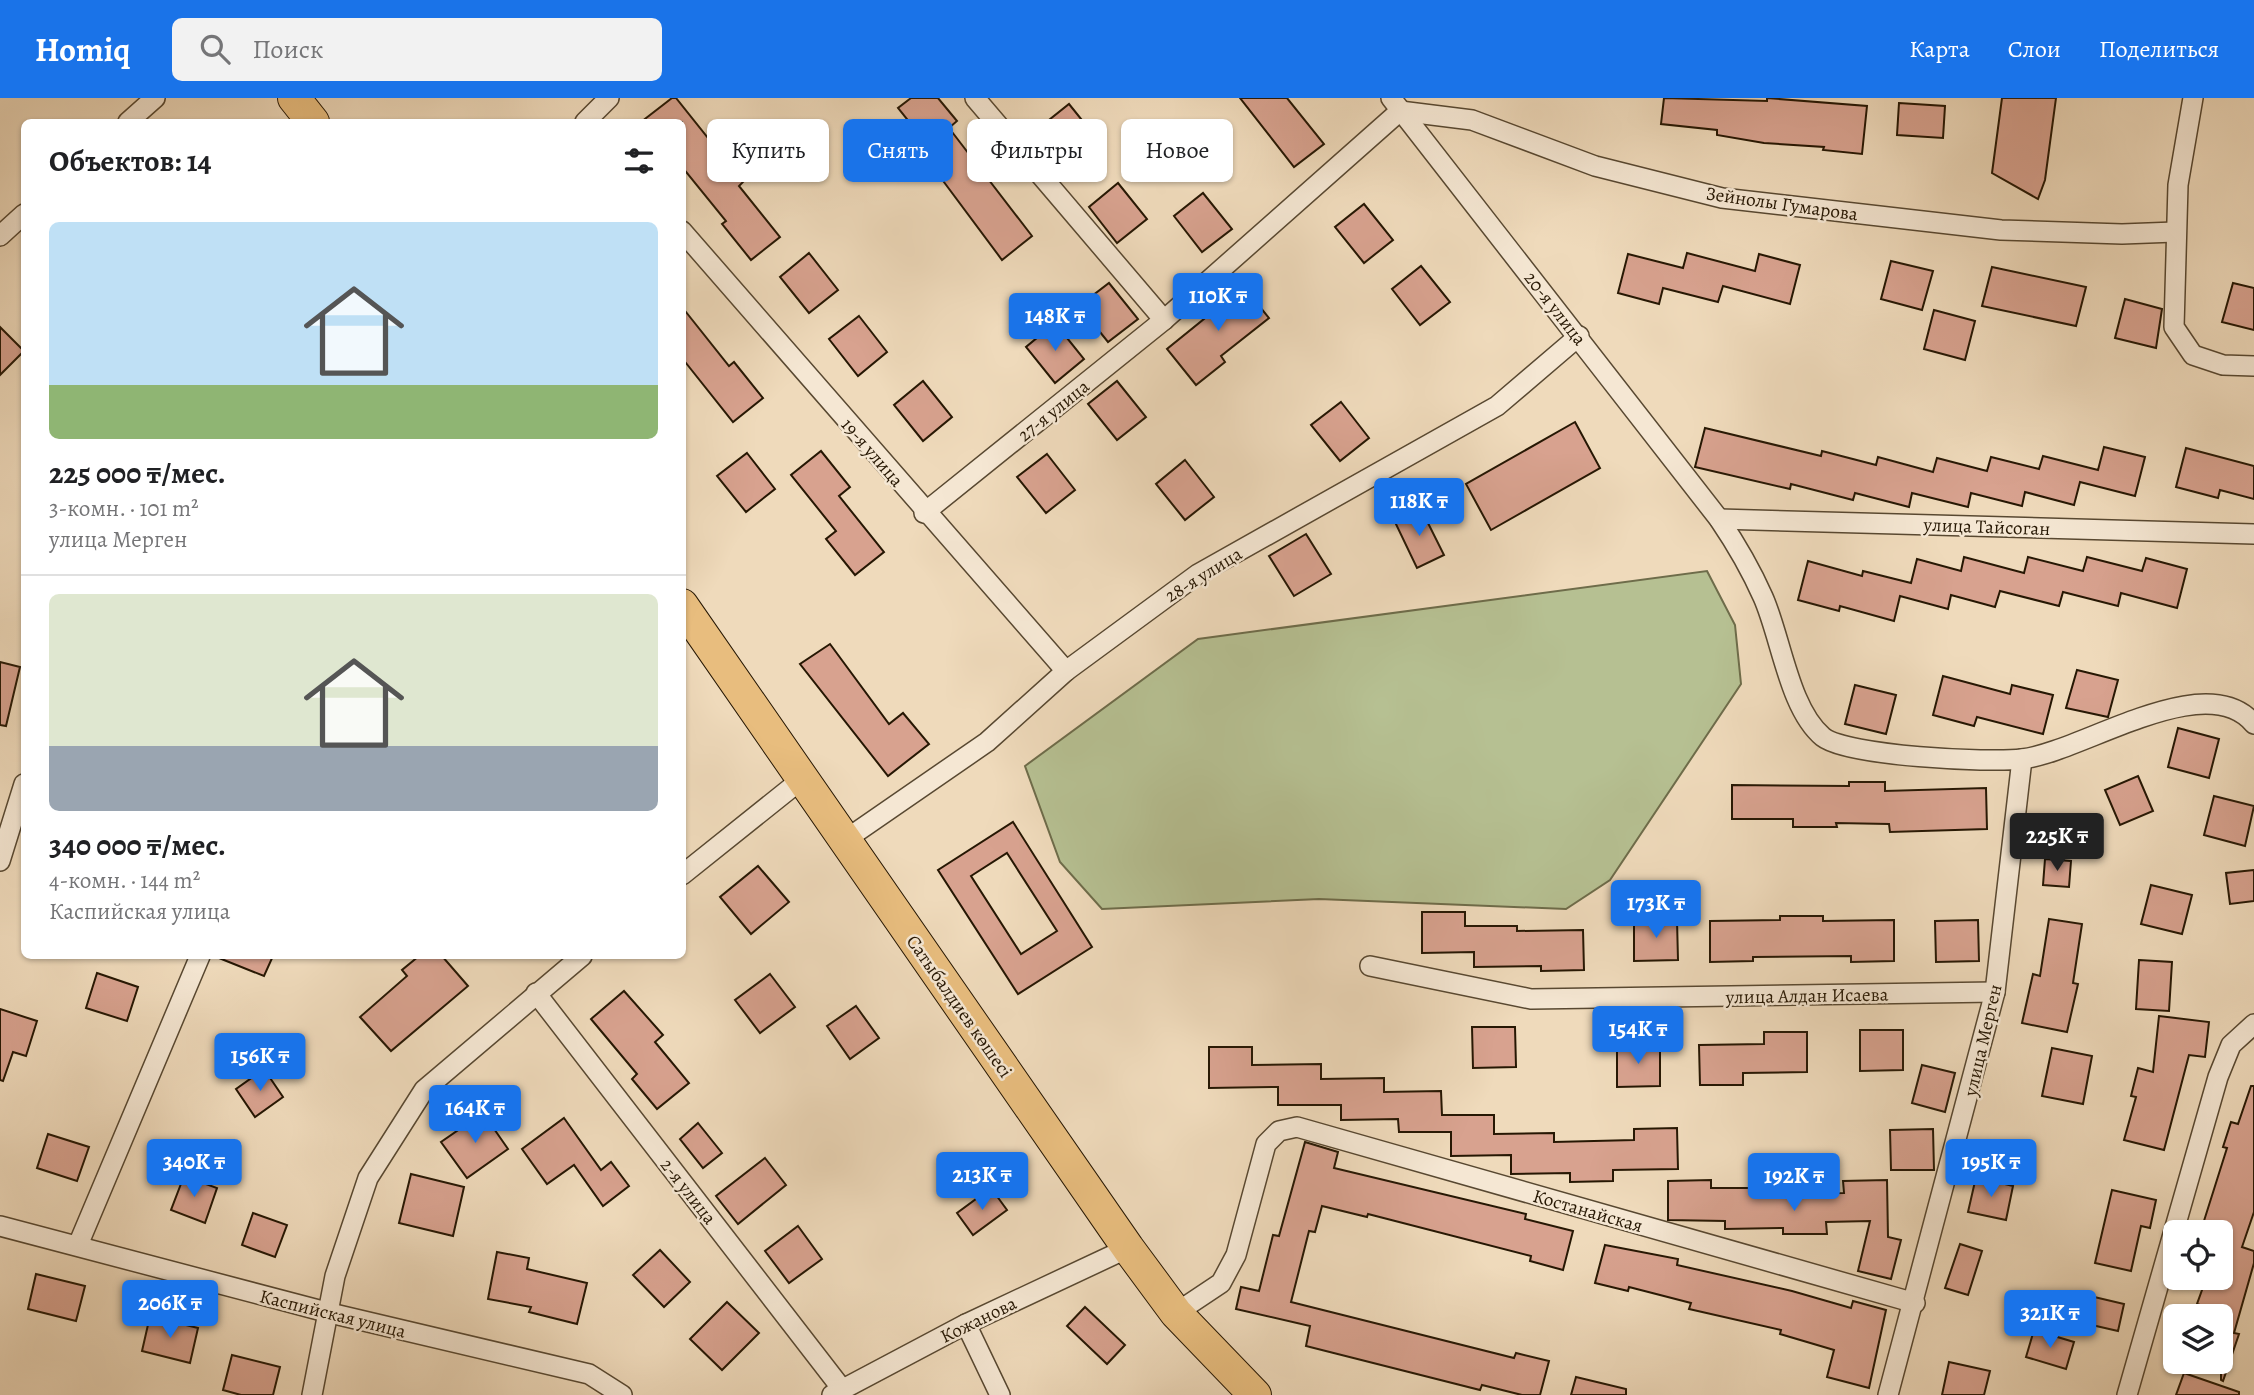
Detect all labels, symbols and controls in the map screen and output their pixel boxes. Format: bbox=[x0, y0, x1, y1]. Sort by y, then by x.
search box bbox=[172, 18, 662, 81]
text: Homiq bbox=[35, 27, 130, 72]
icon: search bbox=[196, 30, 234, 68]
text: Поиск bbox=[252, 32, 323, 67]
text: Карта bbox=[1909, 33, 1970, 65]
text: Слои bbox=[2008, 33, 2061, 65]
text: Поделиться bbox=[2099, 33, 2219, 65]
chip: Купить bbox=[707, 119, 829, 182]
chip: Снять bbox=[843, 119, 953, 182]
chip: Фильтры bbox=[967, 119, 1107, 182]
chip: Новое bbox=[1121, 119, 1233, 182]
text: Объектов: 14 bbox=[49, 141, 211, 181]
icon: filters bbox=[620, 142, 658, 180]
street label: Зейнолы Гумарова bbox=[1704, 180, 1860, 228]
street label: 20-я улица bbox=[1518, 266, 1593, 351]
icon: home bbox=[291, 268, 417, 394]
pin: 110K ₸ bbox=[1161, 274, 1275, 333]
text: 110K ₸ bbox=[1189, 280, 1247, 311]
pin: 148K ₸ bbox=[998, 294, 1112, 353]
text: 148K ₸ bbox=[1025, 300, 1085, 331]
street label: 27-я улица bbox=[1012, 374, 1095, 448]
street label: 19-я улица bbox=[835, 413, 910, 493]
text: 225 000 ₸/мес. bbox=[49, 453, 226, 493]
pin: 118K ₸ bbox=[1362, 478, 1476, 538]
text: 118K ₸ bbox=[1390, 485, 1448, 516]
text: 3-комн. · 101 m² bbox=[49, 493, 199, 524]
street label: улица Тайсоган bbox=[1922, 512, 2051, 542]
text: улица Мерген bbox=[49, 524, 187, 555]
street label: 28-я улица bbox=[1160, 541, 1247, 609]
icon: home bbox=[291, 640, 417, 766]
pin: 225K ₸ bbox=[2000, 814, 2114, 873]
text: 225K ₸ bbox=[2026, 820, 2088, 851]
text: 340 000 ₸/мес. bbox=[49, 825, 226, 865]
text: 4-комн. · 144 m² bbox=[49, 865, 200, 896]
pin: 173K ₸ bbox=[1599, 880, 1713, 940]
text: 173K ₸ bbox=[1627, 887, 1685, 918]
text: Каспийская улица bbox=[49, 896, 230, 927]
street label: Сатыбалдиев көшесі bbox=[900, 930, 1018, 1083]
street label: улица Алдан Исаева bbox=[1724, 982, 1889, 1010]
street label: улица Мерген bbox=[1957, 982, 2008, 1100]
pin: 154K ₸ bbox=[1581, 1006, 1695, 1066]
text: 154K ₸ bbox=[1608, 1013, 1668, 1044]
pin: 156K ₸ bbox=[203, 1034, 317, 1093]
text: 156K ₸ bbox=[230, 1040, 290, 1071]
pin: 164K ₸ bbox=[418, 1086, 532, 1145]
text: 164K ₸ bbox=[445, 1092, 505, 1123]
pin: 340K ₸ bbox=[137, 1140, 251, 1199]
pin: 195K ₸ bbox=[1934, 1140, 2048, 1199]
text: 340K ₸ bbox=[163, 1146, 225, 1177]
text: 195K ₸ bbox=[1961, 1146, 2021, 1177]
pin: 213K ₸ bbox=[925, 1152, 1039, 1212]
street label: 2-я улица bbox=[654, 1153, 722, 1230]
pin: 192K ₸ bbox=[1737, 1154, 1851, 1213]
text: 213K ₸ bbox=[952, 1159, 1012, 1190]
text: 192K ₸ bbox=[1764, 1160, 1824, 1191]
street label: Костанайская bbox=[1530, 1183, 1646, 1239]
map controls bbox=[2163, 1220, 2233, 1374]
button: locate bbox=[2163, 1220, 2233, 1290]
pin: 206K ₸ bbox=[113, 1280, 227, 1340]
street label: Каспийская улица bbox=[257, 1283, 409, 1345]
text: 206K ₸ bbox=[138, 1287, 202, 1318]
street label: Кожанова bbox=[936, 1290, 1021, 1350]
pin: 321K ₸ bbox=[1993, 1290, 2107, 1350]
text: 321K ₸ bbox=[2020, 1297, 2080, 1328]
button: layers bbox=[2163, 1304, 2233, 1374]

